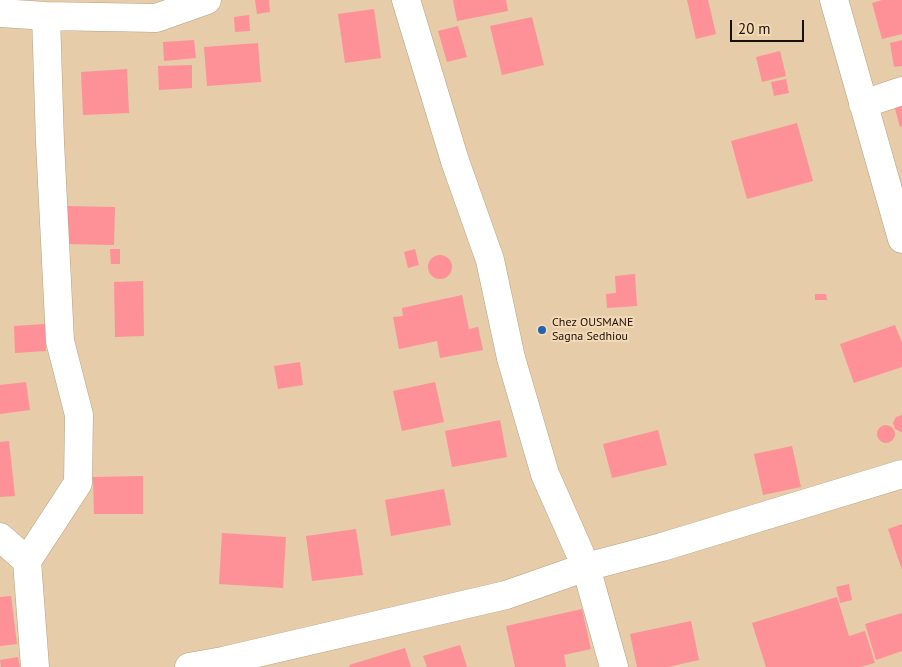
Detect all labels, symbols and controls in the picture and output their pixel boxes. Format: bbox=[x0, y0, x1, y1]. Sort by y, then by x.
scale bar bbox=[732, 10, 806, 42]
text: 20 m bbox=[738, 19, 771, 38]
place label: Chez OUSMANE Sagna Sedhiou bbox=[552, 316, 633, 344]
marker: Chez OUSMANE Sagna Sedhiou bbox=[536, 324, 548, 336]

